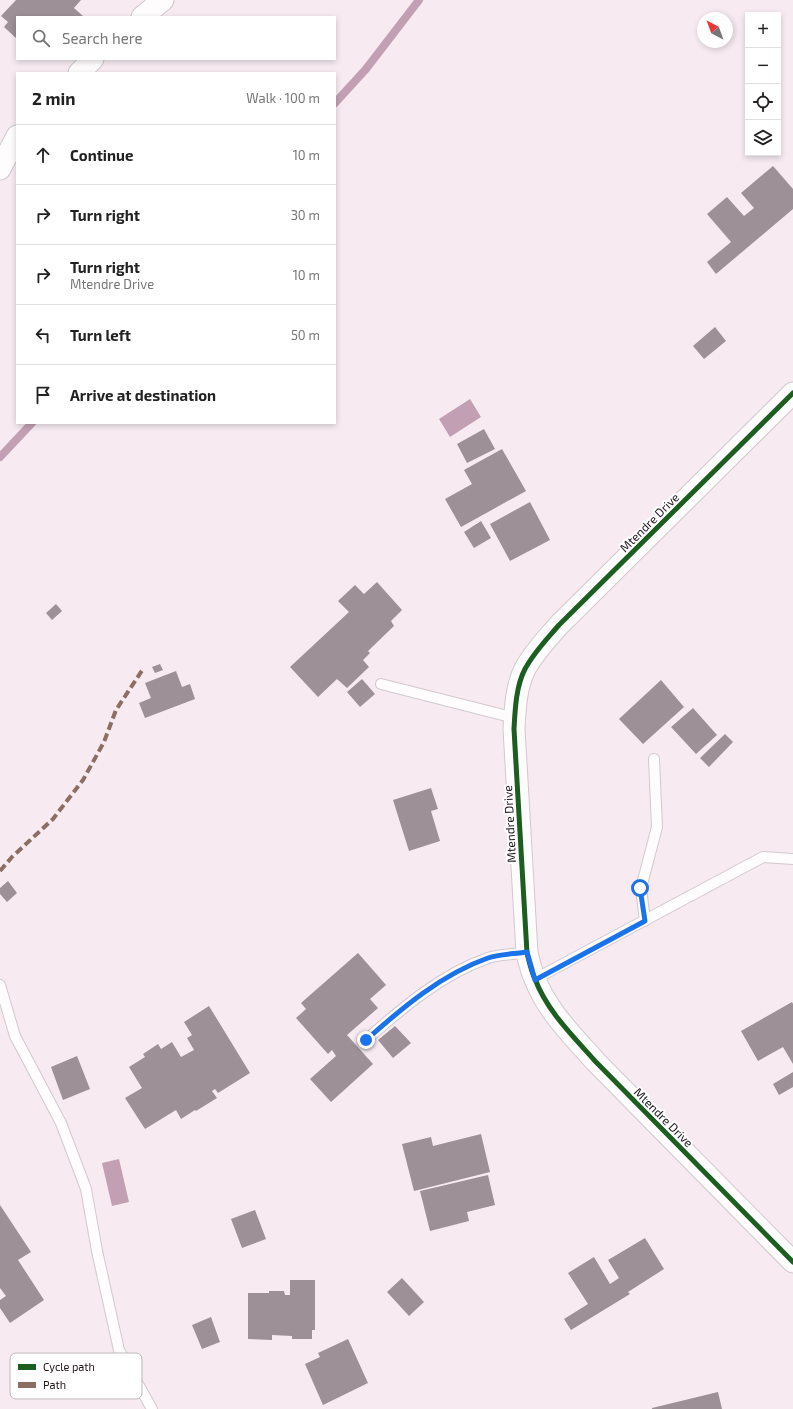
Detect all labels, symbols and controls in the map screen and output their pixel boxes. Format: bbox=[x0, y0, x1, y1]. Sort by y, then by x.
north arrow bbox=[697, 12, 733, 48]
map controls bbox=[745, 12, 781, 156]
button: + bbox=[745, 12, 781, 48]
search box bbox=[16, 16, 336, 60]
icon: search bbox=[30, 27, 52, 49]
text: Search here bbox=[62, 29, 143, 47]
button: − bbox=[745, 48, 781, 84]
button: locate bbox=[745, 84, 781, 120]
text: 2 min bbox=[32, 88, 75, 108]
text: Walk · 100 m bbox=[246, 90, 320, 106]
button: layers bbox=[745, 120, 781, 156]
icon: ahead bbox=[32, 144, 54, 166]
text: Continue bbox=[70, 146, 133, 164]
text: 10 m bbox=[293, 147, 320, 163]
icon: right bbox=[32, 204, 54, 226]
text: Turn right bbox=[70, 206, 140, 224]
text: 30 m bbox=[291, 207, 320, 223]
text: Turn right bbox=[70, 258, 140, 276]
icon: right bbox=[32, 264, 54, 286]
text: 10 m bbox=[293, 267, 320, 283]
text: Mtendre Drive bbox=[70, 276, 154, 292]
icon: left bbox=[32, 324, 54, 346]
text: Turn left bbox=[70, 326, 131, 344]
text: 50 m bbox=[291, 327, 320, 343]
icon: arrive bbox=[32, 384, 54, 406]
text: Arrive at destination bbox=[70, 386, 216, 404]
street label: Mtendre Drive bbox=[617, 490, 681, 554]
street label: Mtendre Drive bbox=[500, 785, 518, 863]
route start bbox=[631, 879, 649, 897]
route end bbox=[357, 1031, 375, 1049]
street label: Mtendre Drive bbox=[632, 1085, 696, 1149]
legend bbox=[10, 1353, 142, 1399]
text: Cycle path bbox=[43, 1360, 95, 1373]
text: Path bbox=[43, 1378, 66, 1391]

